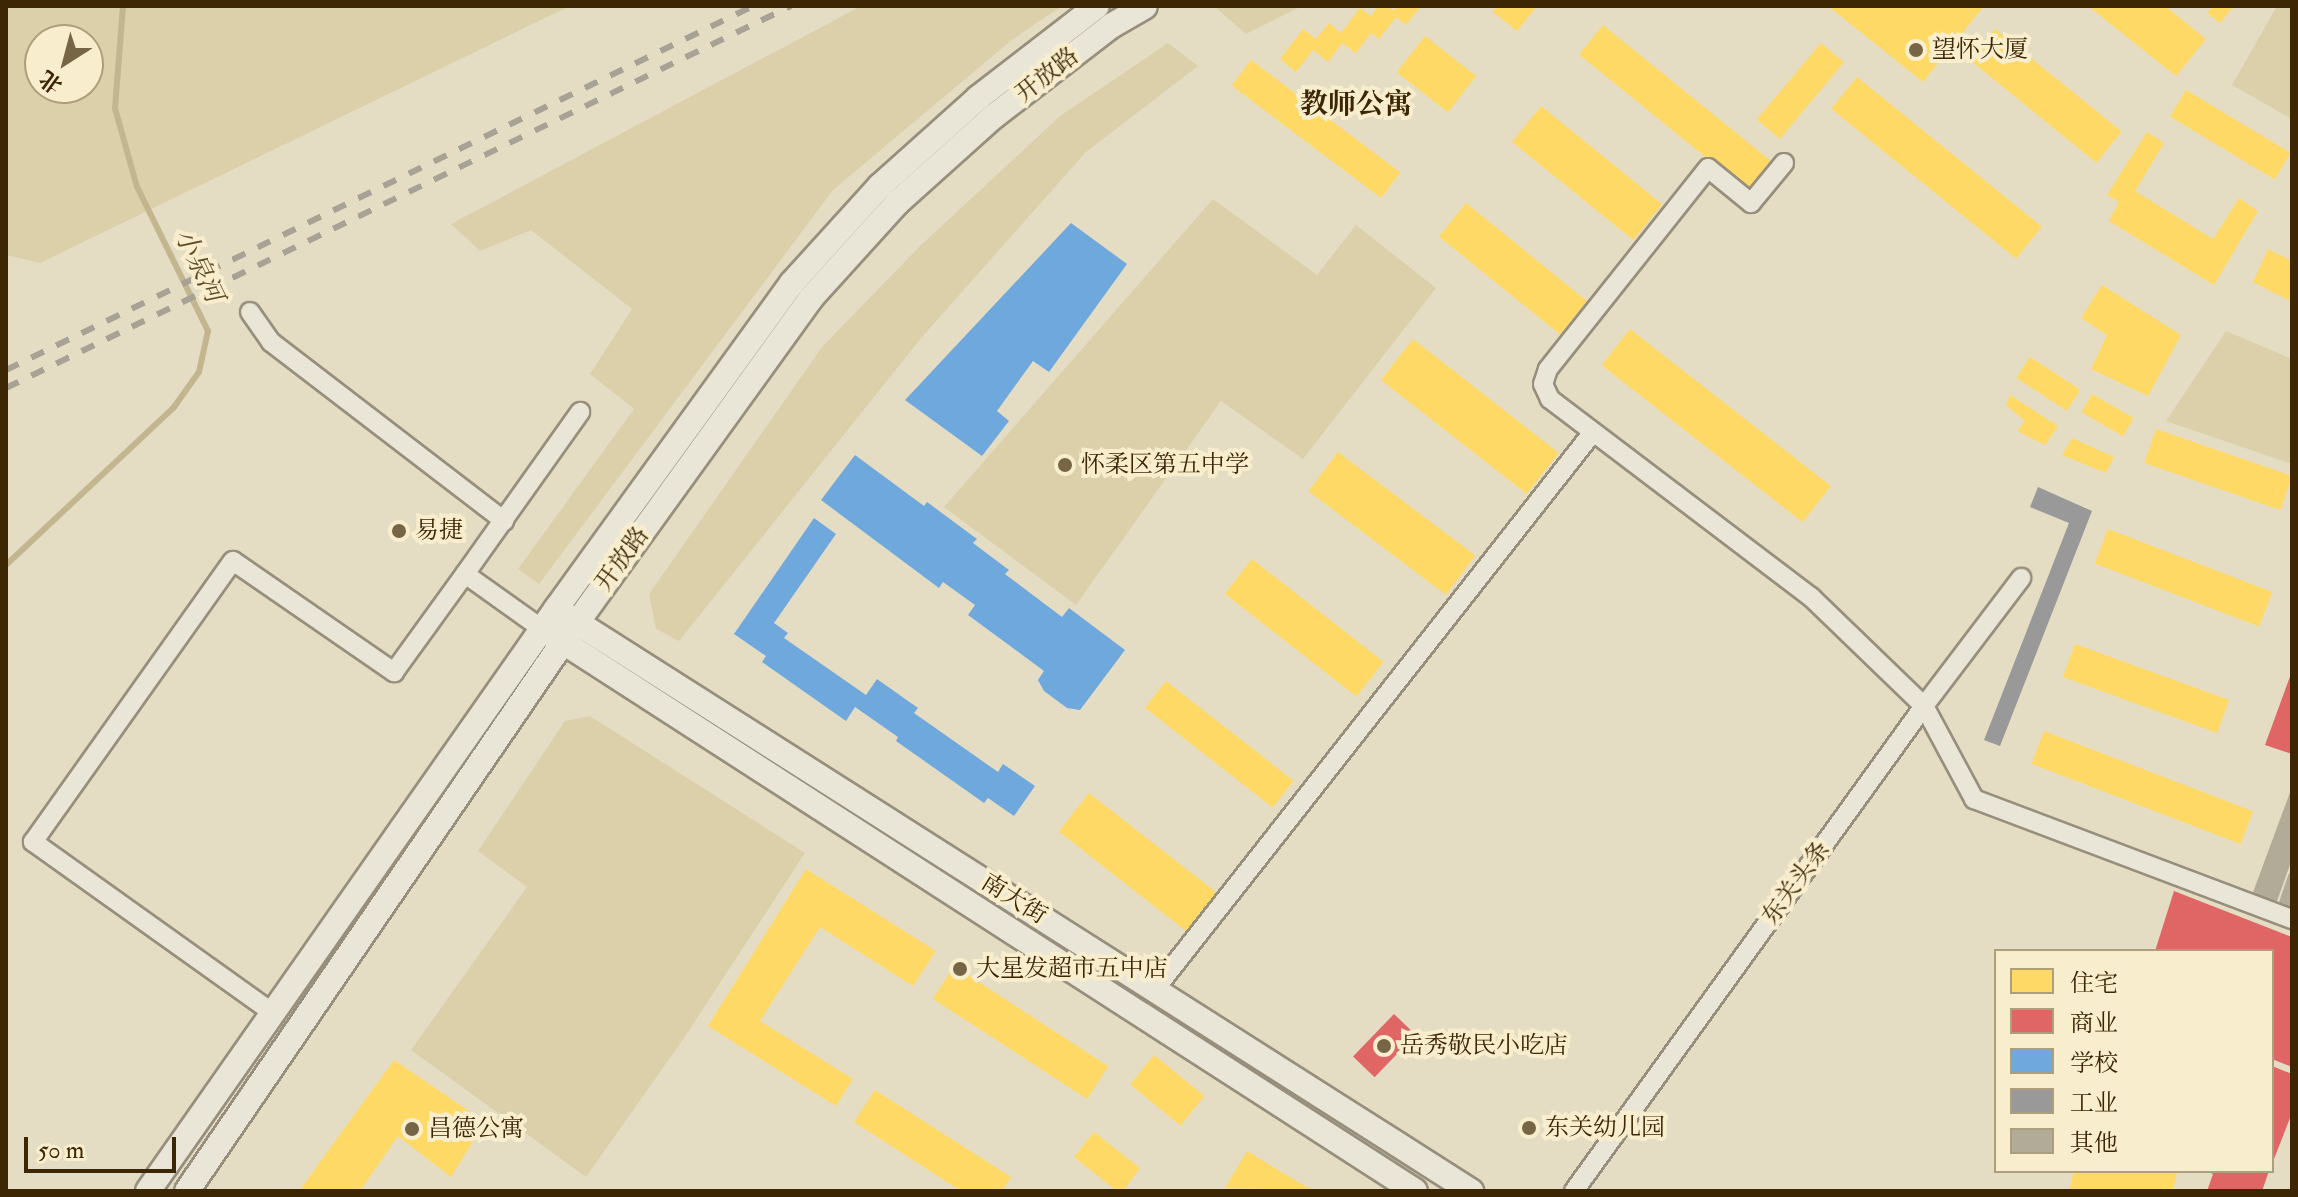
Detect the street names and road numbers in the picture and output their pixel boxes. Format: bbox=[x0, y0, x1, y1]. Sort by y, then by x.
street label: 开放路 bbox=[1010, 41, 1084, 109]
street label: 开放路 bbox=[589, 521, 655, 597]
street label: 东关头条 bbox=[1756, 836, 1836, 930]
street label: 南大街 bbox=[976, 868, 1052, 930]

